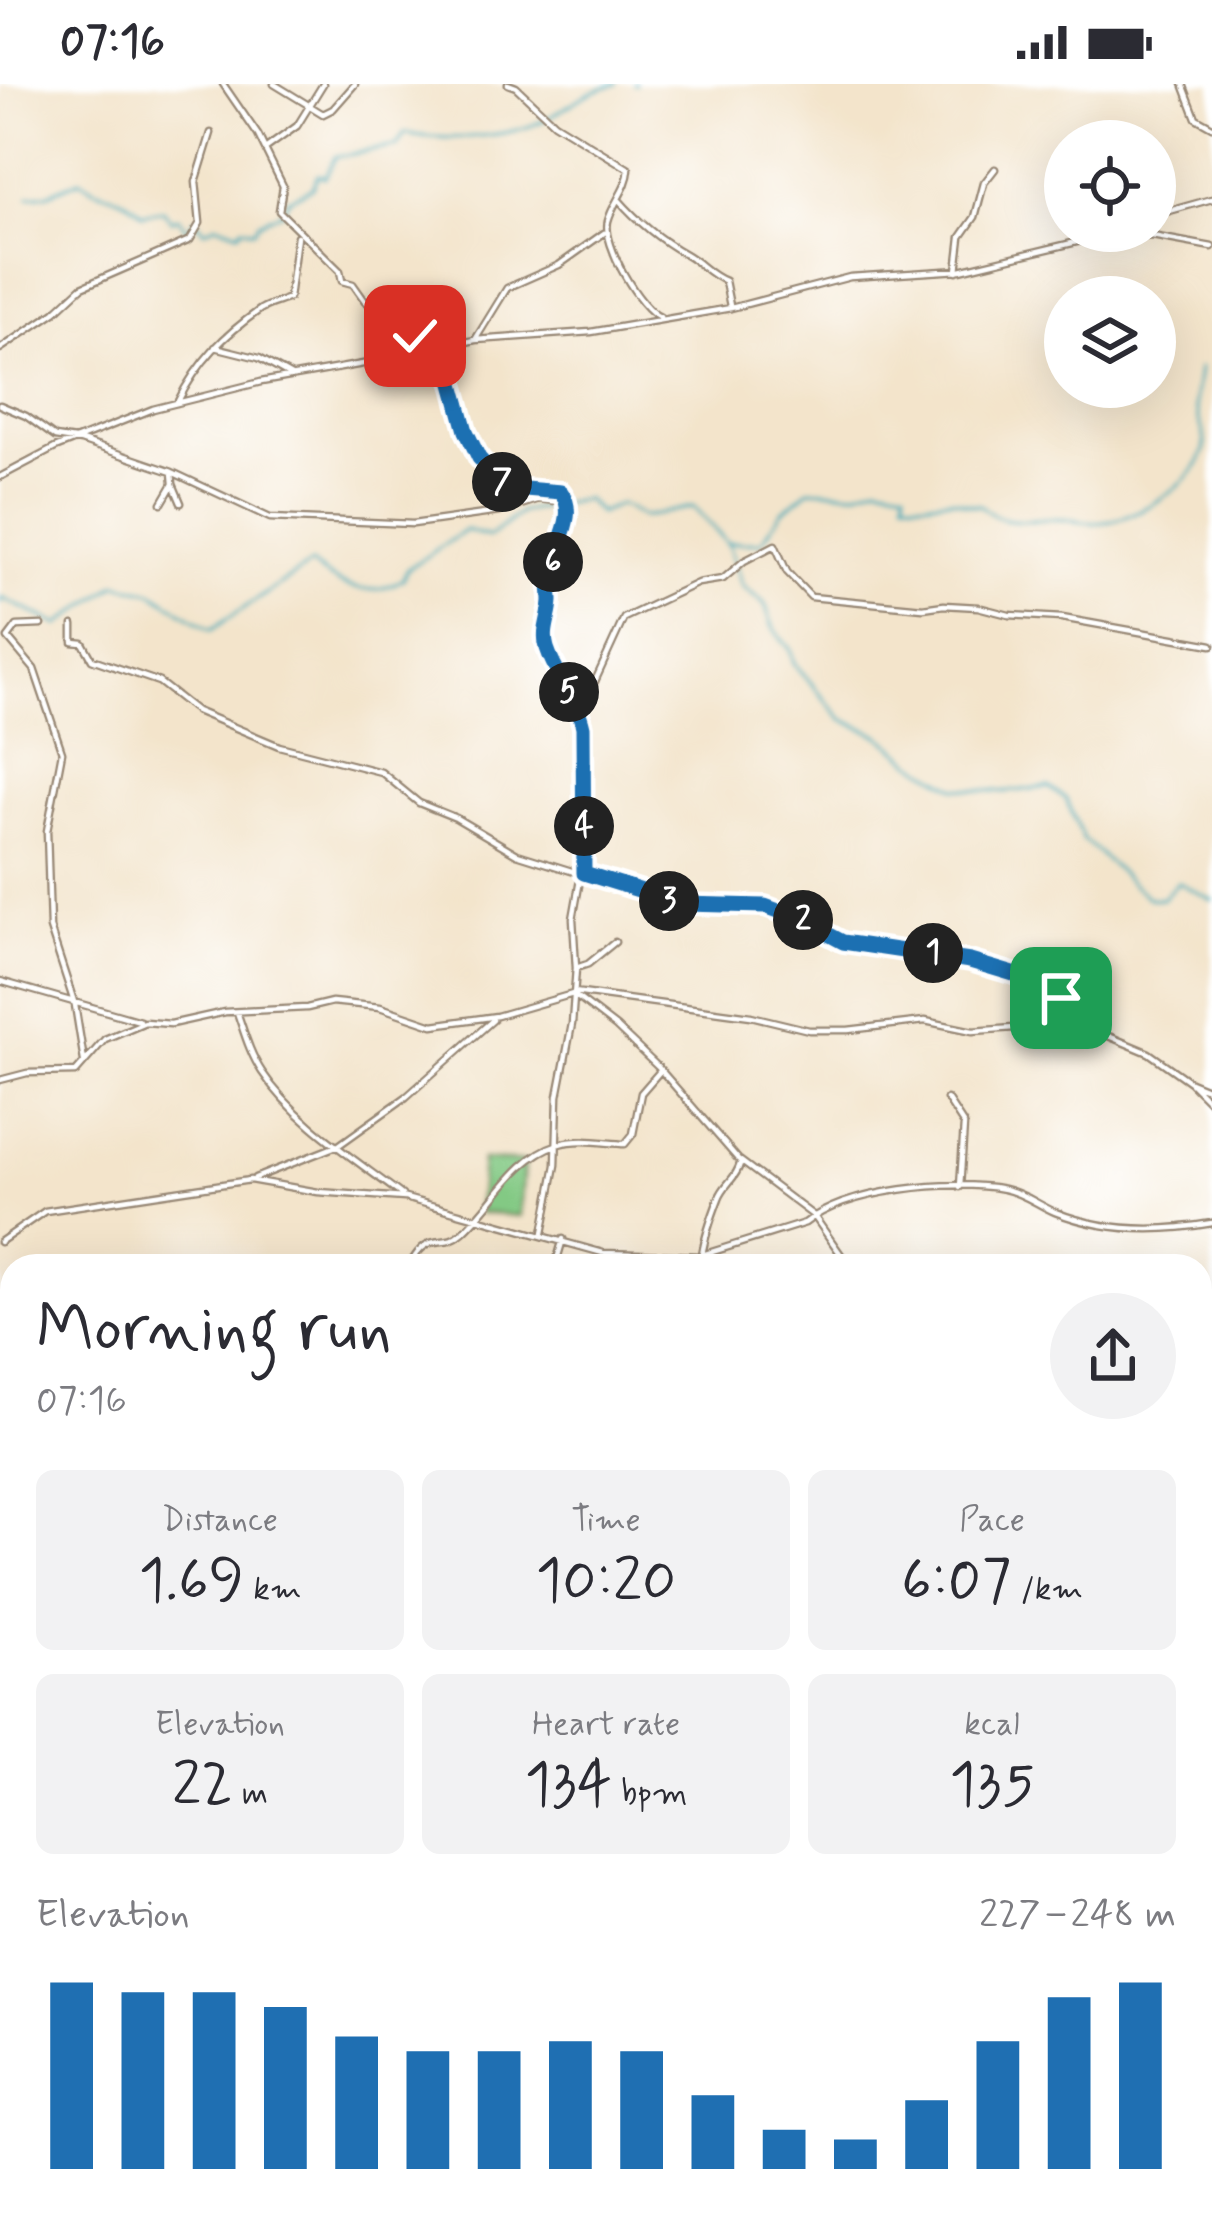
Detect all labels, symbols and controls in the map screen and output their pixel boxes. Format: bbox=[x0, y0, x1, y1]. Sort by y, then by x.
text: 07:16 bbox=[60, 13, 165, 72]
map controls bbox=[1044, 120, 1176, 408]
button: locate bbox=[1044, 120, 1176, 252]
button: layers bbox=[1044, 276, 1176, 408]
pin bbox=[364, 285, 466, 387]
icon: check bbox=[382, 303, 448, 369]
pin: 7 bbox=[472, 452, 532, 512]
text: 7 bbox=[492, 460, 512, 504]
pin: 6 bbox=[523, 532, 583, 592]
text: 6 bbox=[545, 540, 561, 584]
pin: 5 bbox=[539, 662, 599, 722]
text: 5 bbox=[559, 670, 579, 714]
pin: 4 bbox=[554, 796, 614, 856]
text: 4 bbox=[574, 804, 594, 848]
pin: 3 bbox=[639, 871, 699, 931]
text: 3 bbox=[662, 879, 676, 923]
pin: 2 bbox=[773, 890, 833, 950]
text: 2 bbox=[795, 898, 811, 942]
pin: 1 bbox=[903, 923, 963, 983]
text: 1 bbox=[926, 931, 940, 975]
pin bbox=[1010, 947, 1112, 1049]
icon: arrive bbox=[1028, 965, 1094, 1031]
text: Morning run bbox=[36, 1288, 392, 1374]
button: share bbox=[1050, 1293, 1176, 1419]
text: 07:16 bbox=[36, 1376, 127, 1427]
text: Distance bbox=[162, 1499, 278, 1543]
text: Time bbox=[571, 1499, 641, 1543]
text: Pace bbox=[959, 1499, 1025, 1543]
text: 1.69 bbox=[139, 1543, 244, 1622]
text: 10:20 bbox=[536, 1543, 676, 1622]
text: 6:07 bbox=[901, 1543, 1012, 1622]
text: km bbox=[244, 1568, 301, 1612]
text: /km bbox=[1012, 1568, 1083, 1612]
text: Elevation bbox=[155, 1703, 285, 1747]
text: Heart rate bbox=[532, 1703, 680, 1747]
text: kcal bbox=[964, 1703, 1020, 1747]
text: 22 bbox=[172, 1747, 233, 1826]
text: 134 bbox=[525, 1747, 612, 1826]
text: 135 bbox=[949, 1747, 1035, 1826]
text: m bbox=[233, 1772, 268, 1816]
text: bpm bbox=[612, 1772, 687, 1816]
text: Elevation bbox=[36, 1890, 190, 1941]
text: 227–248 m bbox=[979, 1890, 1176, 1941]

